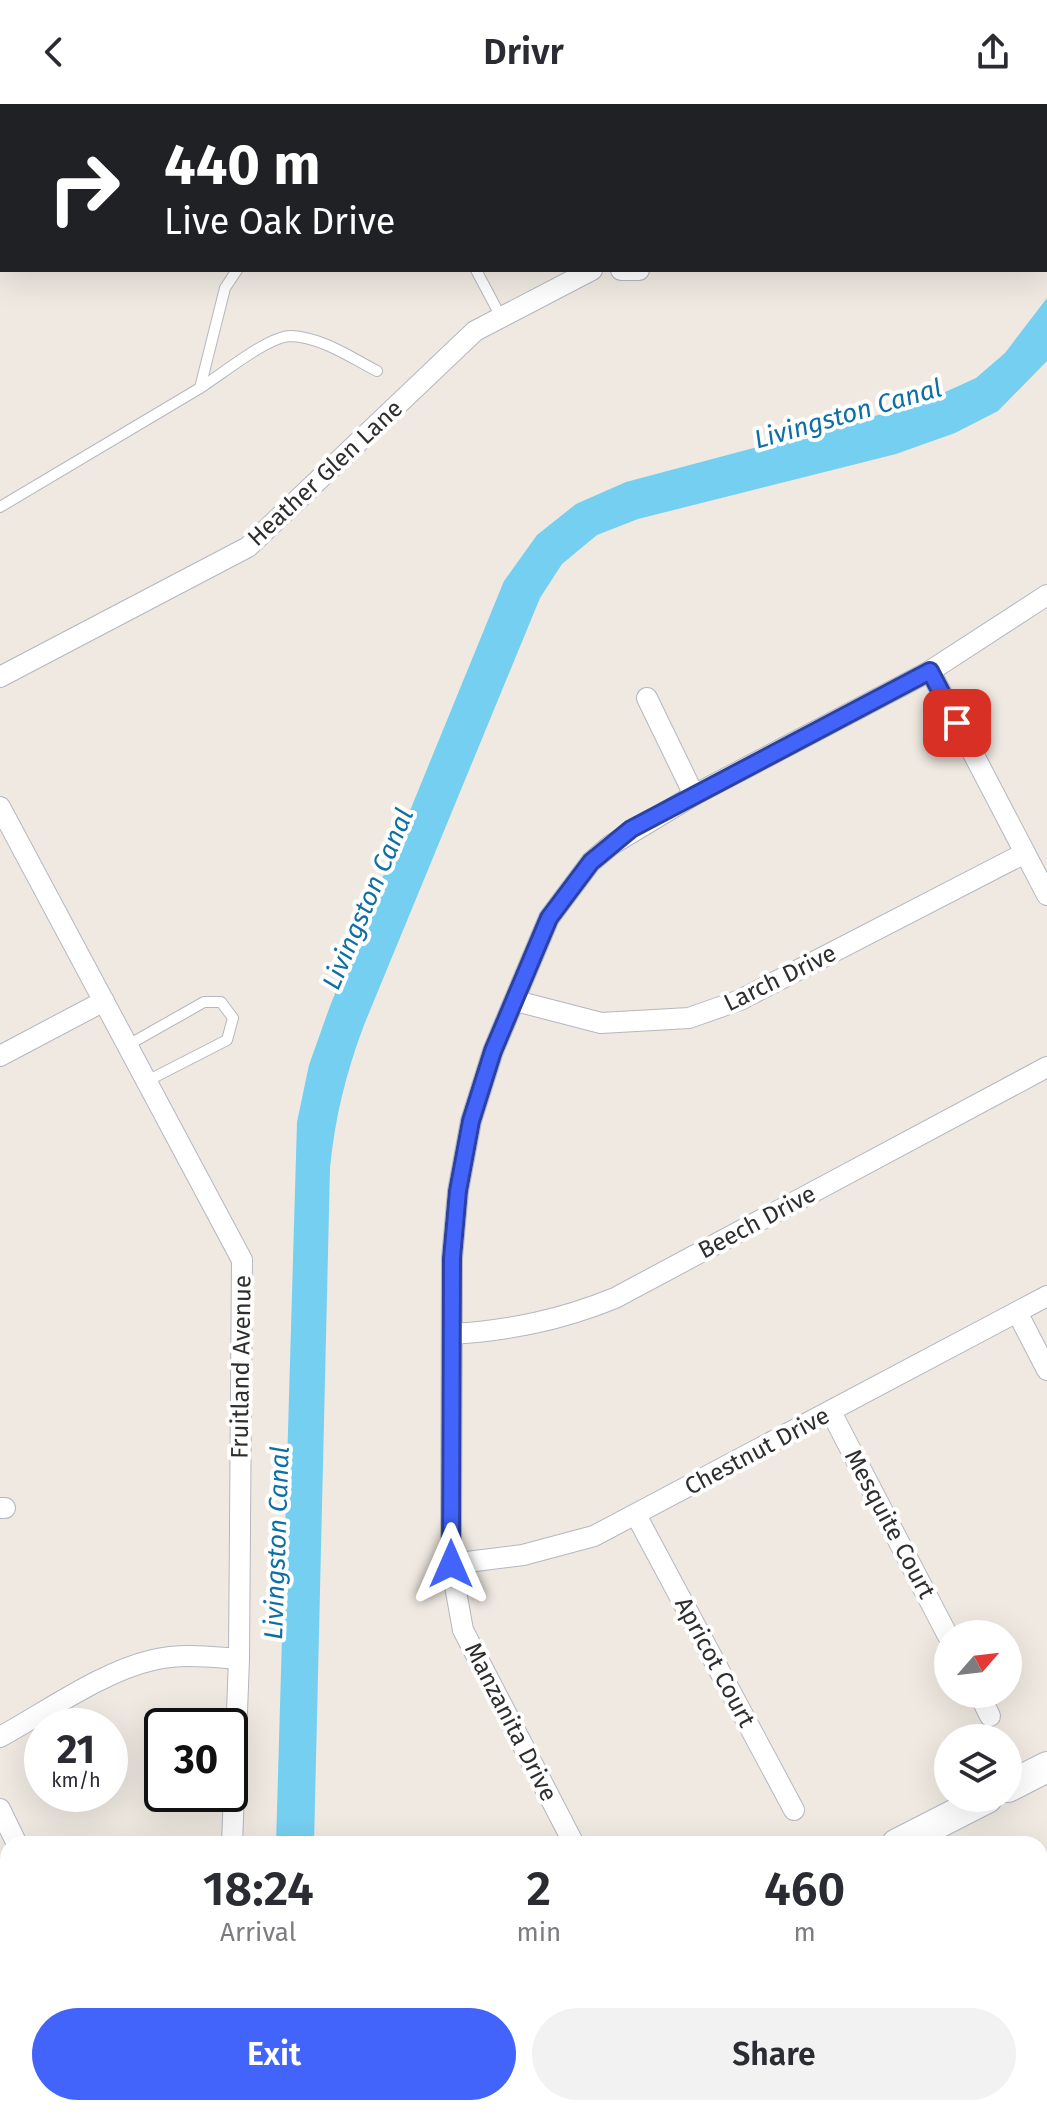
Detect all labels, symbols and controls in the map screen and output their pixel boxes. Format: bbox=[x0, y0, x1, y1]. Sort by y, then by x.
icon: back bbox=[32, 30, 76, 74]
text: Drivr bbox=[483, 30, 564, 74]
icon: share bbox=[971, 30, 1015, 74]
text: 440 m bbox=[164, 132, 321, 199]
icon: right bbox=[32, 136, 136, 240]
text: Live Oak Drive bbox=[164, 200, 395, 244]
water label: Livingston Canal bbox=[751, 372, 945, 456]
street label: Heather Glen Lane bbox=[242, 394, 408, 552]
pin bbox=[923, 689, 991, 757]
icon: arrive bbox=[935, 701, 979, 745]
water label: Livingston Canal bbox=[316, 804, 420, 994]
street label: Larch Drive bbox=[719, 939, 841, 1017]
street label: Beech Drive bbox=[694, 1179, 820, 1265]
street label: Fruitland Avenue bbox=[225, 1275, 257, 1459]
street label: Chestnut Drive bbox=[680, 1401, 834, 1501]
street label: Mesquite Court bbox=[839, 1445, 941, 1604]
water label: Livingston Canal bbox=[258, 1446, 296, 1640]
position arrow bbox=[409, 1522, 493, 1606]
street label: Apricot Court bbox=[669, 1592, 761, 1732]
north arrow bbox=[934, 1620, 1022, 1708]
map controls bbox=[934, 1620, 1022, 1812]
street label: Manzanita Drive bbox=[459, 1638, 563, 1806]
speed limit sign: 30 bbox=[144, 1708, 248, 1812]
button: layers bbox=[934, 1724, 1022, 1812]
text: 21 bbox=[57, 1726, 95, 1774]
text: km/h bbox=[51, 1768, 101, 1792]
text: 18:24 bbox=[203, 1860, 314, 1918]
text: 2 bbox=[527, 1860, 551, 1918]
text: 460 bbox=[764, 1860, 845, 1918]
text: Arrival bbox=[220, 1917, 296, 1948]
text: min bbox=[516, 1917, 561, 1948]
text: m bbox=[793, 1917, 816, 1948]
button: Exit bbox=[32, 2008, 516, 2100]
button: Share bbox=[532, 2008, 1016, 2100]

